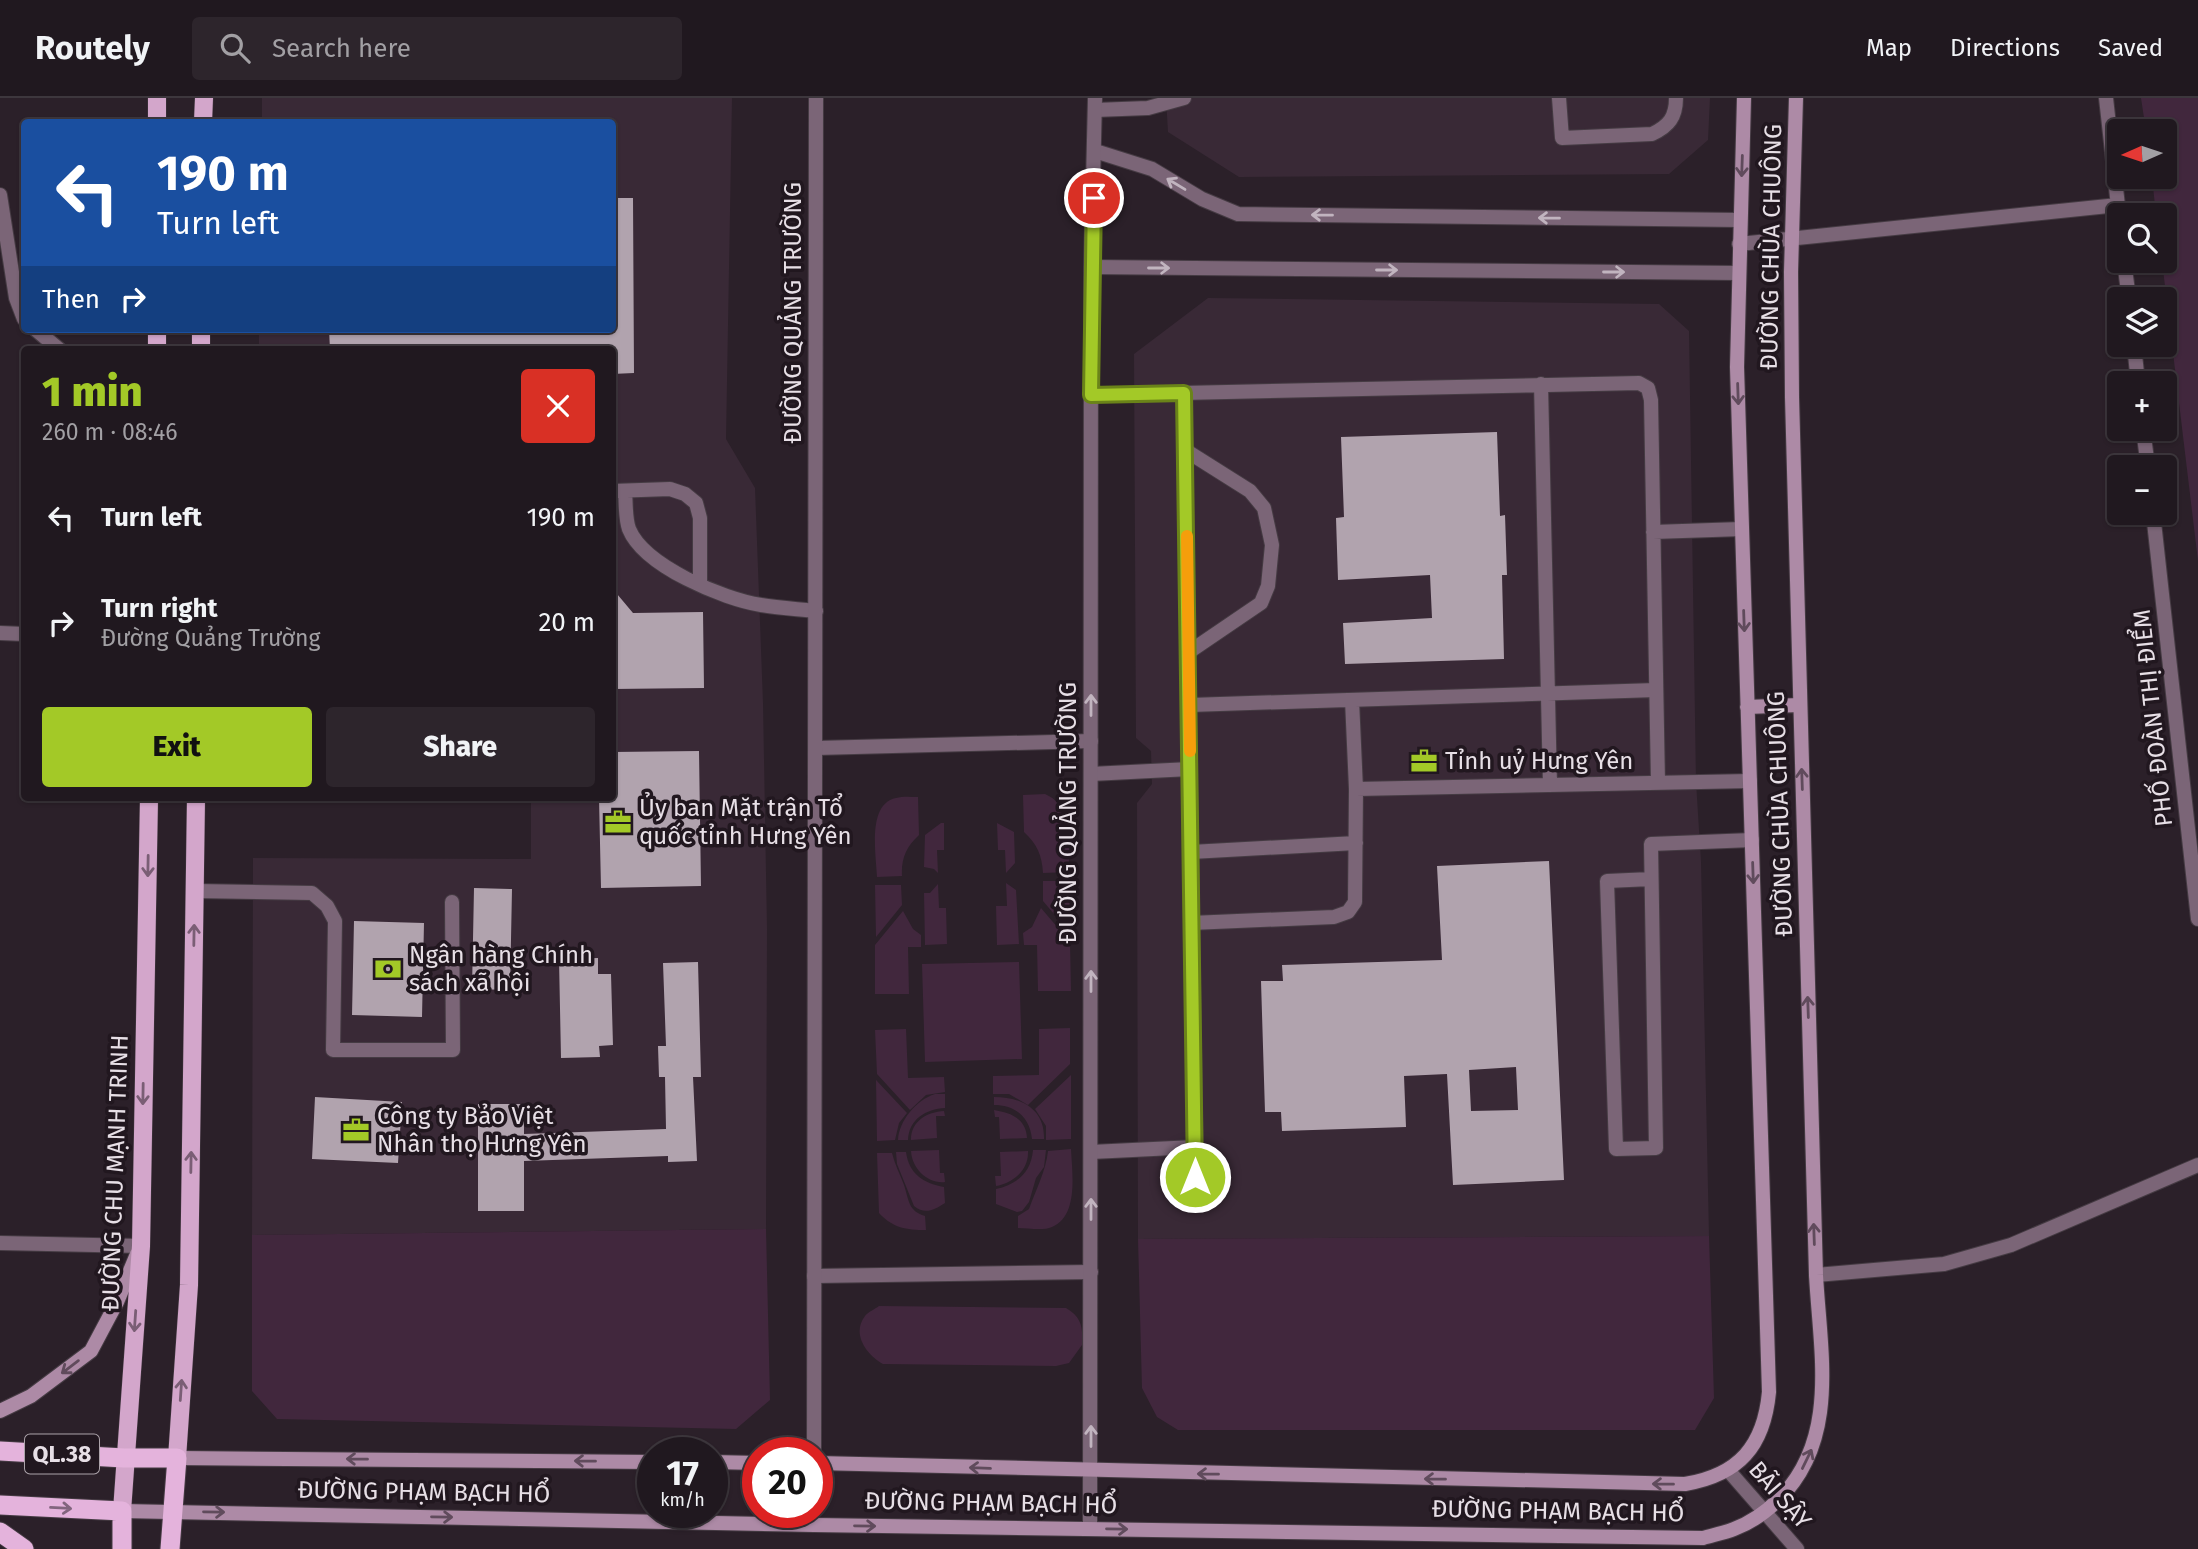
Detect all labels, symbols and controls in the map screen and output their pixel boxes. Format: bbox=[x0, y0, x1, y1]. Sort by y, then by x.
search box bbox=[192, 17, 682, 80]
text: Routely bbox=[35, 28, 150, 68]
icon: search bbox=[216, 29, 254, 67]
text: Search here bbox=[272, 33, 411, 64]
text: Map bbox=[1866, 34, 1912, 62]
text: Directions bbox=[1950, 34, 2060, 62]
text: Saved bbox=[2098, 34, 2163, 62]
north arrow bbox=[2107, 119, 2177, 189]
map controls bbox=[2107, 119, 2177, 525]
street label: ĐƯỜNG CHÙA CHUÔNG bbox=[1754, 124, 1787, 370]
text: 190 m bbox=[157, 144, 289, 203]
icon: left bbox=[42, 147, 133, 238]
one-way arrow bbox=[1735, 154, 1748, 177]
pin bbox=[1064, 168, 1124, 228]
one-way arrow bbox=[1167, 177, 1187, 191]
icon: arrive bbox=[1075, 179, 1113, 217]
street label: ĐƯỜNG QUẢNG TRƯỜNG bbox=[777, 182, 807, 444]
button: search bbox=[2107, 203, 2177, 273]
text: Turn left bbox=[157, 204, 279, 242]
one-way arrow bbox=[1311, 208, 1334, 222]
one-way arrow bbox=[1538, 211, 1561, 225]
one-way arrow bbox=[1147, 261, 1170, 275]
one-way arrow bbox=[1375, 263, 1398, 276]
one-way arrow bbox=[1602, 265, 1625, 278]
icon: right bbox=[114, 280, 152, 318]
text: Then bbox=[42, 284, 100, 315]
button: layers bbox=[2107, 287, 2177, 357]
text: 1 min bbox=[42, 367, 143, 417]
button: close bbox=[521, 369, 595, 443]
button: + bbox=[2107, 371, 2177, 441]
one-way arrow bbox=[1731, 382, 1744, 405]
text: 260 m · 08:46 bbox=[42, 418, 177, 446]
button: − bbox=[2107, 455, 2177, 525]
icon: left bbox=[42, 499, 80, 537]
text: Turn left bbox=[101, 502, 202, 533]
text: 190 m bbox=[526, 502, 595, 533]
text: Turn right bbox=[101, 593, 218, 624]
icon: right bbox=[42, 604, 80, 642]
text: 20 m bbox=[538, 607, 595, 638]
street label: PHỐ ĐOÀN THỊ ĐIỂM bbox=[2124, 608, 2178, 828]
one-way arrow bbox=[1738, 609, 1751, 632]
text: Đường Quảng Trường bbox=[101, 624, 321, 652]
street label: ĐƯỜNG QUẢNG TRƯỜNG bbox=[1052, 682, 1082, 944]
street label: ĐƯỜNG CHÙA CHUÔNG bbox=[1761, 691, 1798, 937]
one-way arrow bbox=[1084, 693, 1098, 716]
button: Exit bbox=[42, 707, 312, 787]
button: Share bbox=[326, 707, 595, 787]
office icon: Tỉnh uỷ Hưng Yên bbox=[1409, 746, 1439, 776]
place label: Tỉnh uỷ Hưng Yên bbox=[1445, 747, 1633, 775]
one-way arrow bbox=[1795, 768, 1809, 791]
place label: Ủy ban Mặt trận Tổ quốc tỉnh Hưng Yên bbox=[639, 792, 852, 850]
office icon: Ủy ban Mặt trận Tổ quốc tỉnh Hưng Yên bbox=[603, 807, 633, 837]
one-way arrow bbox=[141, 854, 154, 877]
one-way arrow bbox=[1746, 861, 1759, 884]
one-way arrow bbox=[187, 924, 201, 947]
place label: Ngân hàng Chính sách xã hội bbox=[409, 941, 593, 997]
bank icon: Ngân hàng Chính sách xã hội bbox=[373, 954, 403, 984]
one-way arrow bbox=[1084, 970, 1098, 993]
one-way arrow bbox=[1802, 995, 1815, 1018]
street label: ĐƯỜNG CHU MẠNH TRINH bbox=[95, 1034, 134, 1312]
one-way arrow bbox=[137, 1082, 150, 1105]
place label: Công ty Bảo Việt Nhân thọ Hưng Yên bbox=[377, 1102, 587, 1158]
office icon: Công ty Bảo Việt Nhân thọ Hưng Yên bbox=[341, 1115, 371, 1145]
position arrow bbox=[1158, 1140, 1232, 1214]
one-way arrow bbox=[184, 1151, 198, 1174]
one-way arrow bbox=[1084, 1197, 1098, 1220]
one-way arrow bbox=[1808, 1223, 1821, 1246]
one-way arrow bbox=[128, 1309, 141, 1332]
one-way arrow bbox=[61, 1359, 80, 1374]
one-way arrow bbox=[175, 1379, 188, 1401]
one-way arrow bbox=[1084, 1425, 1098, 1448]
road number: QL.38 bbox=[25, 1434, 99, 1474]
speed limit sign: 20 bbox=[742, 1437, 833, 1528]
one-way arrow bbox=[1801, 1449, 1814, 1470]
one-way arrow bbox=[346, 1452, 369, 1466]
text: 17 bbox=[666, 1452, 699, 1494]
one-way arrow bbox=[573, 1454, 596, 1468]
street label: BÃI SẬY bbox=[1743, 1455, 1817, 1535]
one-way arrow bbox=[969, 1461, 992, 1475]
one-way arrow bbox=[1197, 1467, 1220, 1480]
street label: ĐƯỜNG PHẠM BẠCH HỔ bbox=[297, 1472, 551, 1508]
one-way arrow bbox=[1424, 1472, 1447, 1485]
one-way arrow bbox=[1652, 1477, 1675, 1491]
street label: ĐƯỜNG PHẠM BẠCH HỔ bbox=[864, 1483, 1118, 1519]
text: km/h bbox=[660, 1489, 705, 1511]
street label: ĐƯỜNG PHẠM BẠCH HỔ bbox=[1431, 1491, 1685, 1527]
one-way arrow bbox=[49, 1502, 72, 1515]
one-way arrow bbox=[203, 1506, 226, 1519]
one-way arrow bbox=[430, 1511, 453, 1524]
one-way arrow bbox=[853, 1519, 876, 1533]
one-way arrow bbox=[1105, 1522, 1128, 1536]

